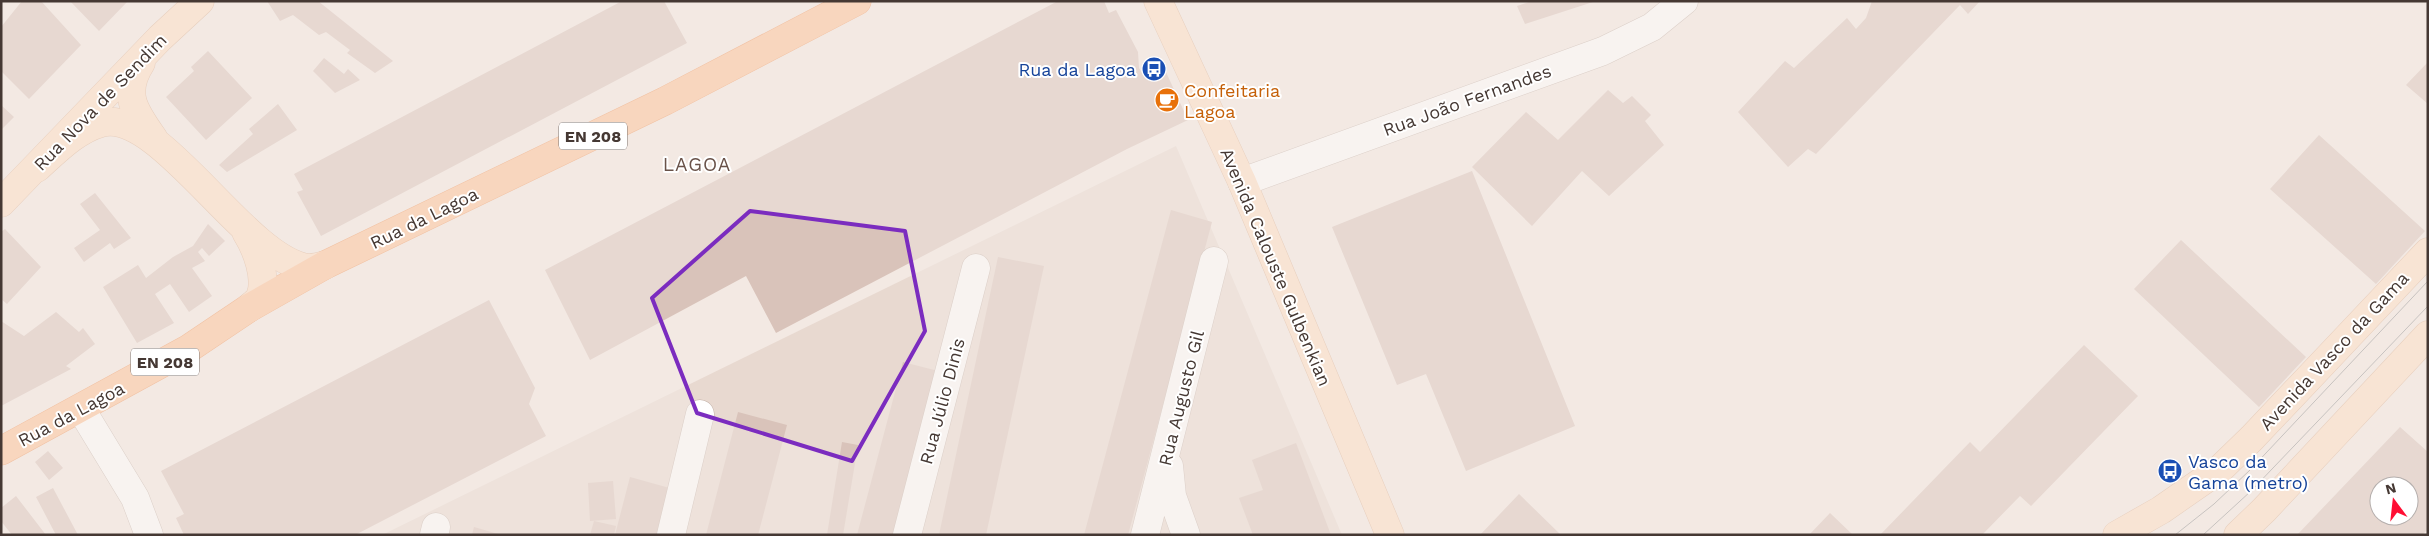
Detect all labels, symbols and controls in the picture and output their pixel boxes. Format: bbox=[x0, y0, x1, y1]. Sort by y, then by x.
street label: Rua Nova de Sendim bbox=[29, 29, 171, 175]
bus stop icon: Rua da Lagoa bbox=[1141, 56, 1167, 82]
place label: Rua da Lagoa bbox=[1018, 59, 1136, 80]
street label: Rua João Fernandes bbox=[1380, 60, 1554, 140]
place label: Confeitaria Lagoa bbox=[1184, 80, 1280, 122]
cafe icon: Confeitaria Lagoa bbox=[1154, 87, 1180, 113]
road number: EN 208 bbox=[559, 122, 627, 150]
street label: Avenida Calouste Gulbenkian bbox=[1216, 145, 1336, 389]
district label: LAGOA bbox=[663, 153, 731, 176]
street label: Rua da Lagoa bbox=[367, 183, 481, 253]
street label: Avenida Vasco da Gama bbox=[2255, 268, 2413, 434]
street label: Rua Augusto Gil bbox=[1154, 328, 1208, 468]
street label: Rua Júlio Dinis bbox=[915, 336, 969, 466]
road number: EN 208 bbox=[131, 348, 199, 376]
street label: Rua da Lagoa bbox=[14, 377, 128, 451]
place label: Vasco da Gama (metro) bbox=[2188, 451, 2308, 493]
bus stop icon: Vasco da Gama (metro) bbox=[2157, 458, 2183, 484]
north arrow bbox=[2369, 476, 2419, 526]
text: N bbox=[2384, 479, 2398, 498]

